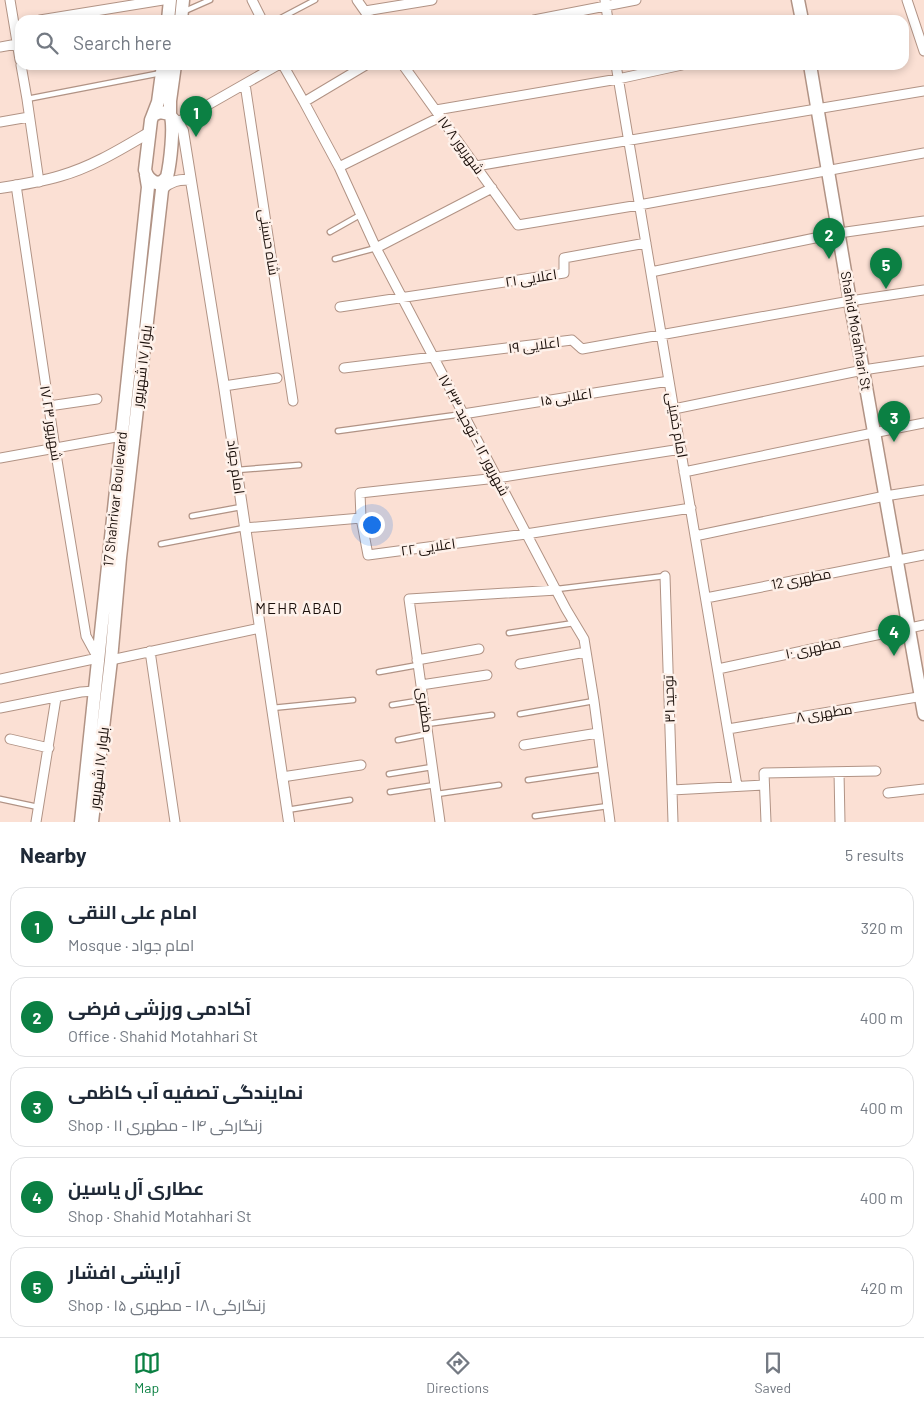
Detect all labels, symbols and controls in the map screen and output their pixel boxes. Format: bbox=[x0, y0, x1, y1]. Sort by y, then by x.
search box bbox=[15, 15, 909, 70]
icon: search bbox=[33, 29, 61, 57]
text: Search here bbox=[73, 31, 172, 54]
pin: 1 bbox=[180, 96, 212, 137]
street label: ۱۷ شهریور ۸ bbox=[435, 112, 488, 177]
street label: شاه حسینی bbox=[256, 207, 283, 276]
pin: 2 bbox=[813, 218, 845, 259]
pin: 5 bbox=[870, 248, 902, 289]
street label: اعلایی ۲۱ bbox=[504, 265, 558, 290]
street label: Shahid Motahhari St bbox=[838, 270, 875, 392]
street label: بلوار ۱۷ شهریور bbox=[128, 324, 155, 409]
street label: اعلایی ۱۹ bbox=[507, 333, 561, 356]
street label: ۱۷ شهریور ۱۲ - توحید ۳۳ bbox=[435, 371, 514, 498]
street label: ۱۷ شهریور ۲۳ bbox=[37, 384, 66, 462]
street label: اعلایی ۱۵ bbox=[539, 384, 593, 409]
street label: امام خمینی bbox=[661, 391, 692, 459]
pin: 3 bbox=[878, 401, 910, 442]
street label: 17 Shahrivar Boulevard bbox=[99, 431, 130, 567]
street label: امام جواد bbox=[222, 439, 249, 496]
your location bbox=[359, 512, 385, 538]
street label: اعلایی ۲۲ bbox=[399, 534, 456, 559]
street label: مطهری 12 bbox=[770, 564, 832, 593]
district label: MEHR ABAD bbox=[255, 599, 343, 617]
pin: 4 bbox=[878, 615, 910, 656]
street label: مطهری ۱۰ bbox=[784, 633, 842, 662]
street label: توحید ۳۱ bbox=[659, 675, 678, 723]
street label: مظفری bbox=[414, 686, 437, 733]
street label: مطهری ۸ bbox=[794, 700, 853, 725]
street label: بلوار ۱۷ شهریور bbox=[85, 726, 112, 811]
text: Nearby bbox=[20, 842, 86, 867]
text: 5 results bbox=[845, 845, 904, 864]
text: امام علی النقی bbox=[68, 900, 197, 923]
text: 1 bbox=[34, 918, 40, 937]
text: 320 m bbox=[861, 918, 903, 937]
text: Mosque · امام جواد bbox=[68, 935, 194, 954]
text: آکادمی ورزشی فرضی bbox=[68, 996, 251, 1019]
text: 2 bbox=[33, 1008, 41, 1027]
text: 400 m bbox=[860, 1008, 903, 1027]
text: Office · Shahid Motahhari St bbox=[68, 1026, 258, 1045]
text: نمایندگی تصفیه آب کاظمی bbox=[68, 1080, 303, 1103]
text: 3 bbox=[33, 1098, 41, 1117]
text: 400 m bbox=[860, 1098, 903, 1117]
text: Shop · زنگارکی ۱۴ - مطهری ۱۱ bbox=[68, 1115, 263, 1134]
text: عطاری آل یاسین bbox=[68, 1176, 204, 1199]
text: 4 bbox=[32, 1188, 42, 1207]
text: 400 m bbox=[860, 1188, 903, 1207]
text: Shop · Shahid Motahhari St bbox=[68, 1206, 252, 1225]
text: آرایشی افشار bbox=[68, 1260, 181, 1283]
text: 5 bbox=[33, 1278, 41, 1297]
text: 420 m bbox=[860, 1278, 903, 1297]
text: Shop · زنگارکی ۱۸ - مطهری ۱۵ bbox=[68, 1295, 266, 1314]
tab: Map bbox=[133, 1349, 161, 1396]
tab: Directions bbox=[426, 1349, 489, 1396]
tab: Saved bbox=[754, 1349, 791, 1396]

